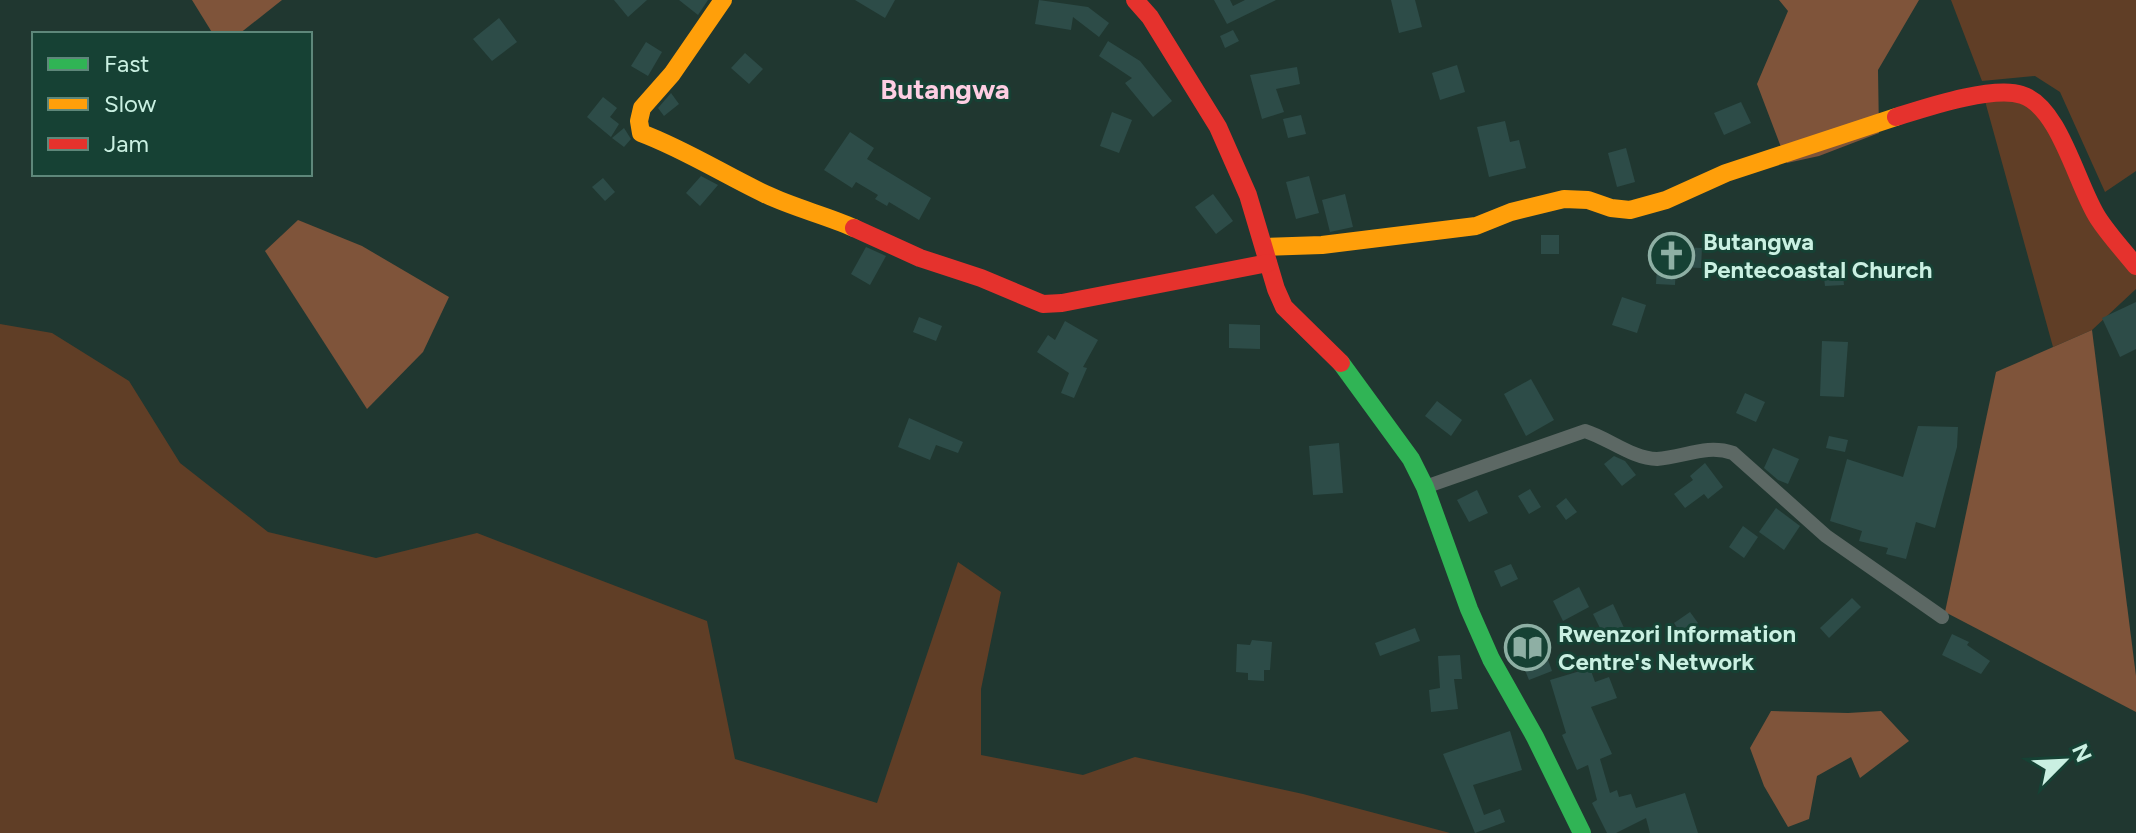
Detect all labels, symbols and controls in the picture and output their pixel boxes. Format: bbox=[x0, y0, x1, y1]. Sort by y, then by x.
legend bbox=[32, 32, 312, 176]
text: Fast bbox=[104, 49, 149, 78]
district label: Butangwa bbox=[880, 72, 1010, 106]
text: Slow bbox=[104, 89, 157, 118]
text: Jam bbox=[104, 129, 149, 158]
place label: Butangwa Pentecoastal Church bbox=[1703, 227, 1932, 284]
church icon: Butangwa Pentecoastal Church bbox=[1648, 231, 1696, 279]
place label: Rwenzori Information Centre's Network bbox=[1558, 619, 1796, 676]
library icon: Rwenzori Information Centre's Network bbox=[1503, 623, 1551, 671]
north arrow bbox=[2024, 721, 2104, 801]
text: N bbox=[2066, 740, 2098, 766]

